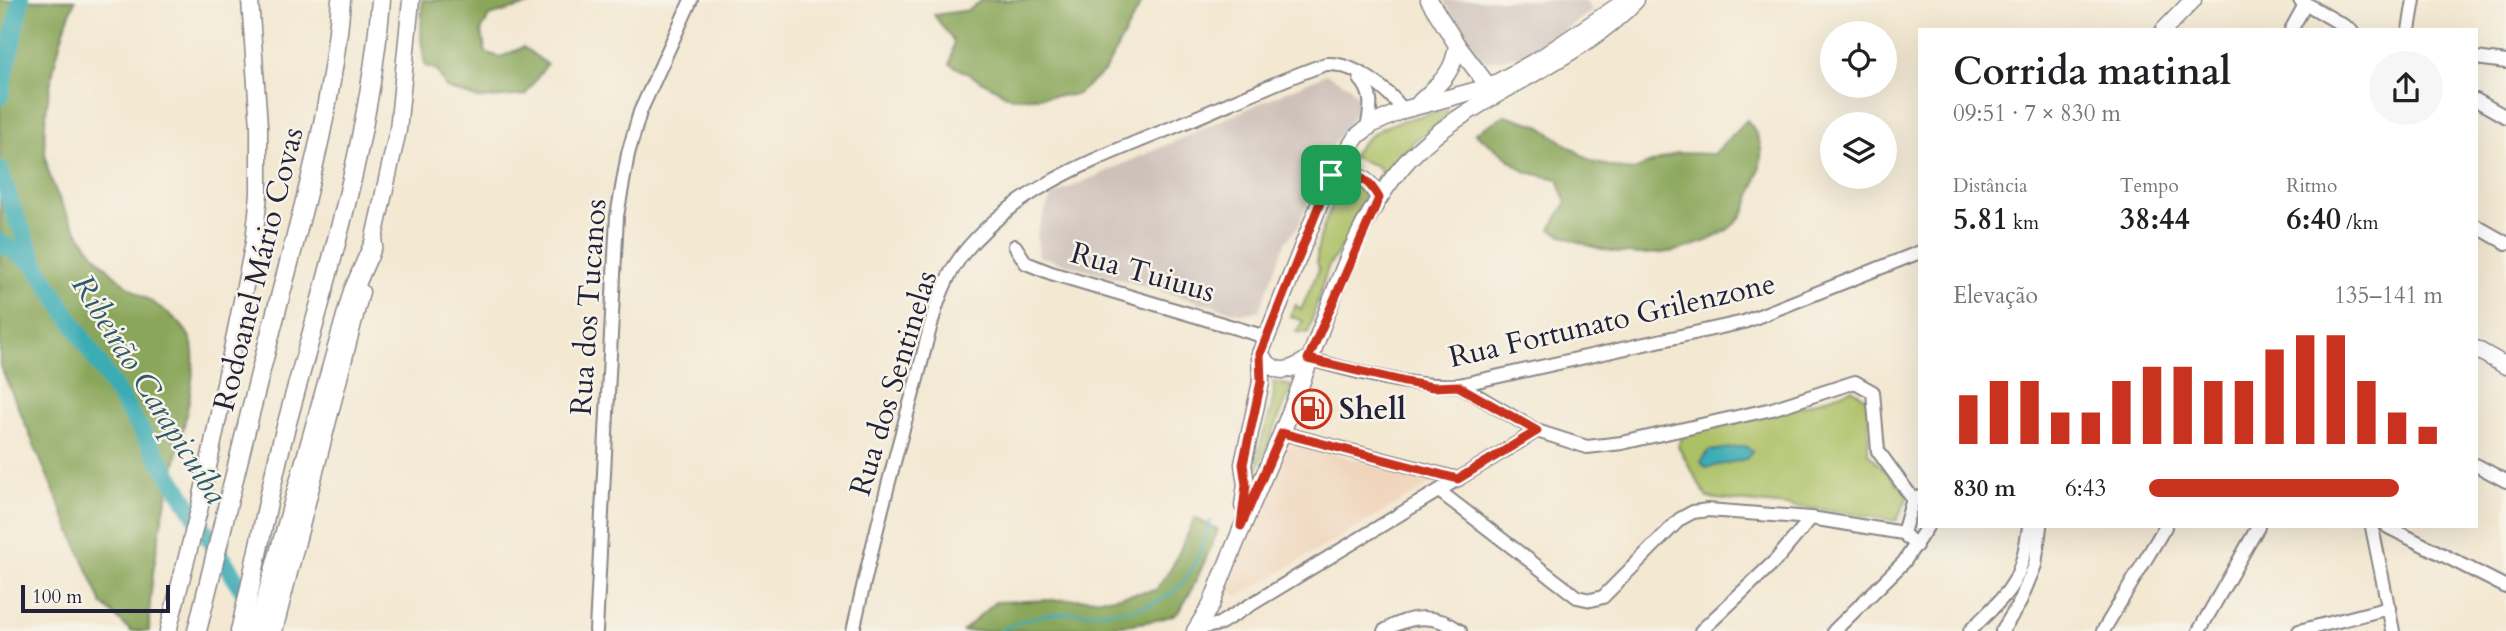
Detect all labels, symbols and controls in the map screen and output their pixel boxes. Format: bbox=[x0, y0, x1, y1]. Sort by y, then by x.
map controls bbox=[1820, 21, 1897, 189]
button: locate bbox=[1820, 21, 1897, 98]
text: Corrida matinal bbox=[1953, 46, 2231, 98]
button: share bbox=[2369, 51, 2443, 125]
text: 09:51 · 7 × 830 m bbox=[1953, 98, 2121, 129]
button: layers bbox=[1820, 112, 1897, 189]
street label: Rodoanel Mário Covas bbox=[203, 123, 314, 415]
pin bbox=[1301, 145, 1361, 205]
icon: arrive bbox=[1312, 156, 1350, 194]
text: Distância bbox=[1953, 173, 2027, 199]
text: Tempo bbox=[2120, 173, 2179, 199]
text: Ritmo bbox=[2286, 173, 2337, 199]
street label: Rua dos Tucanos bbox=[560, 197, 617, 417]
text: 5.81 bbox=[1953, 199, 2008, 240]
text: 38:44 bbox=[2120, 199, 2190, 240]
text: 6:40 bbox=[2286, 199, 2341, 240]
text: km bbox=[2008, 210, 2039, 236]
text: /km bbox=[2341, 210, 2379, 236]
street label: Rua Tuiuus bbox=[1066, 232, 1220, 313]
street label: Rua Fortunato Grilenzone bbox=[1445, 263, 1779, 378]
water label: Ribeirão Carapicuíba bbox=[61, 266, 237, 513]
street label: Rua dos Sentinelas bbox=[840, 266, 947, 501]
text: Elevação bbox=[1953, 280, 2038, 311]
text: 135–141 m bbox=[2334, 280, 2443, 311]
fuel station icon: Shell bbox=[1291, 388, 1333, 430]
place label: Shell bbox=[1339, 389, 1406, 430]
text: 830 m bbox=[1953, 473, 2016, 504]
text: 6:43 bbox=[2065, 473, 2106, 504]
scale bar bbox=[21, 582, 170, 614]
text: 100 m bbox=[32, 584, 82, 610]

